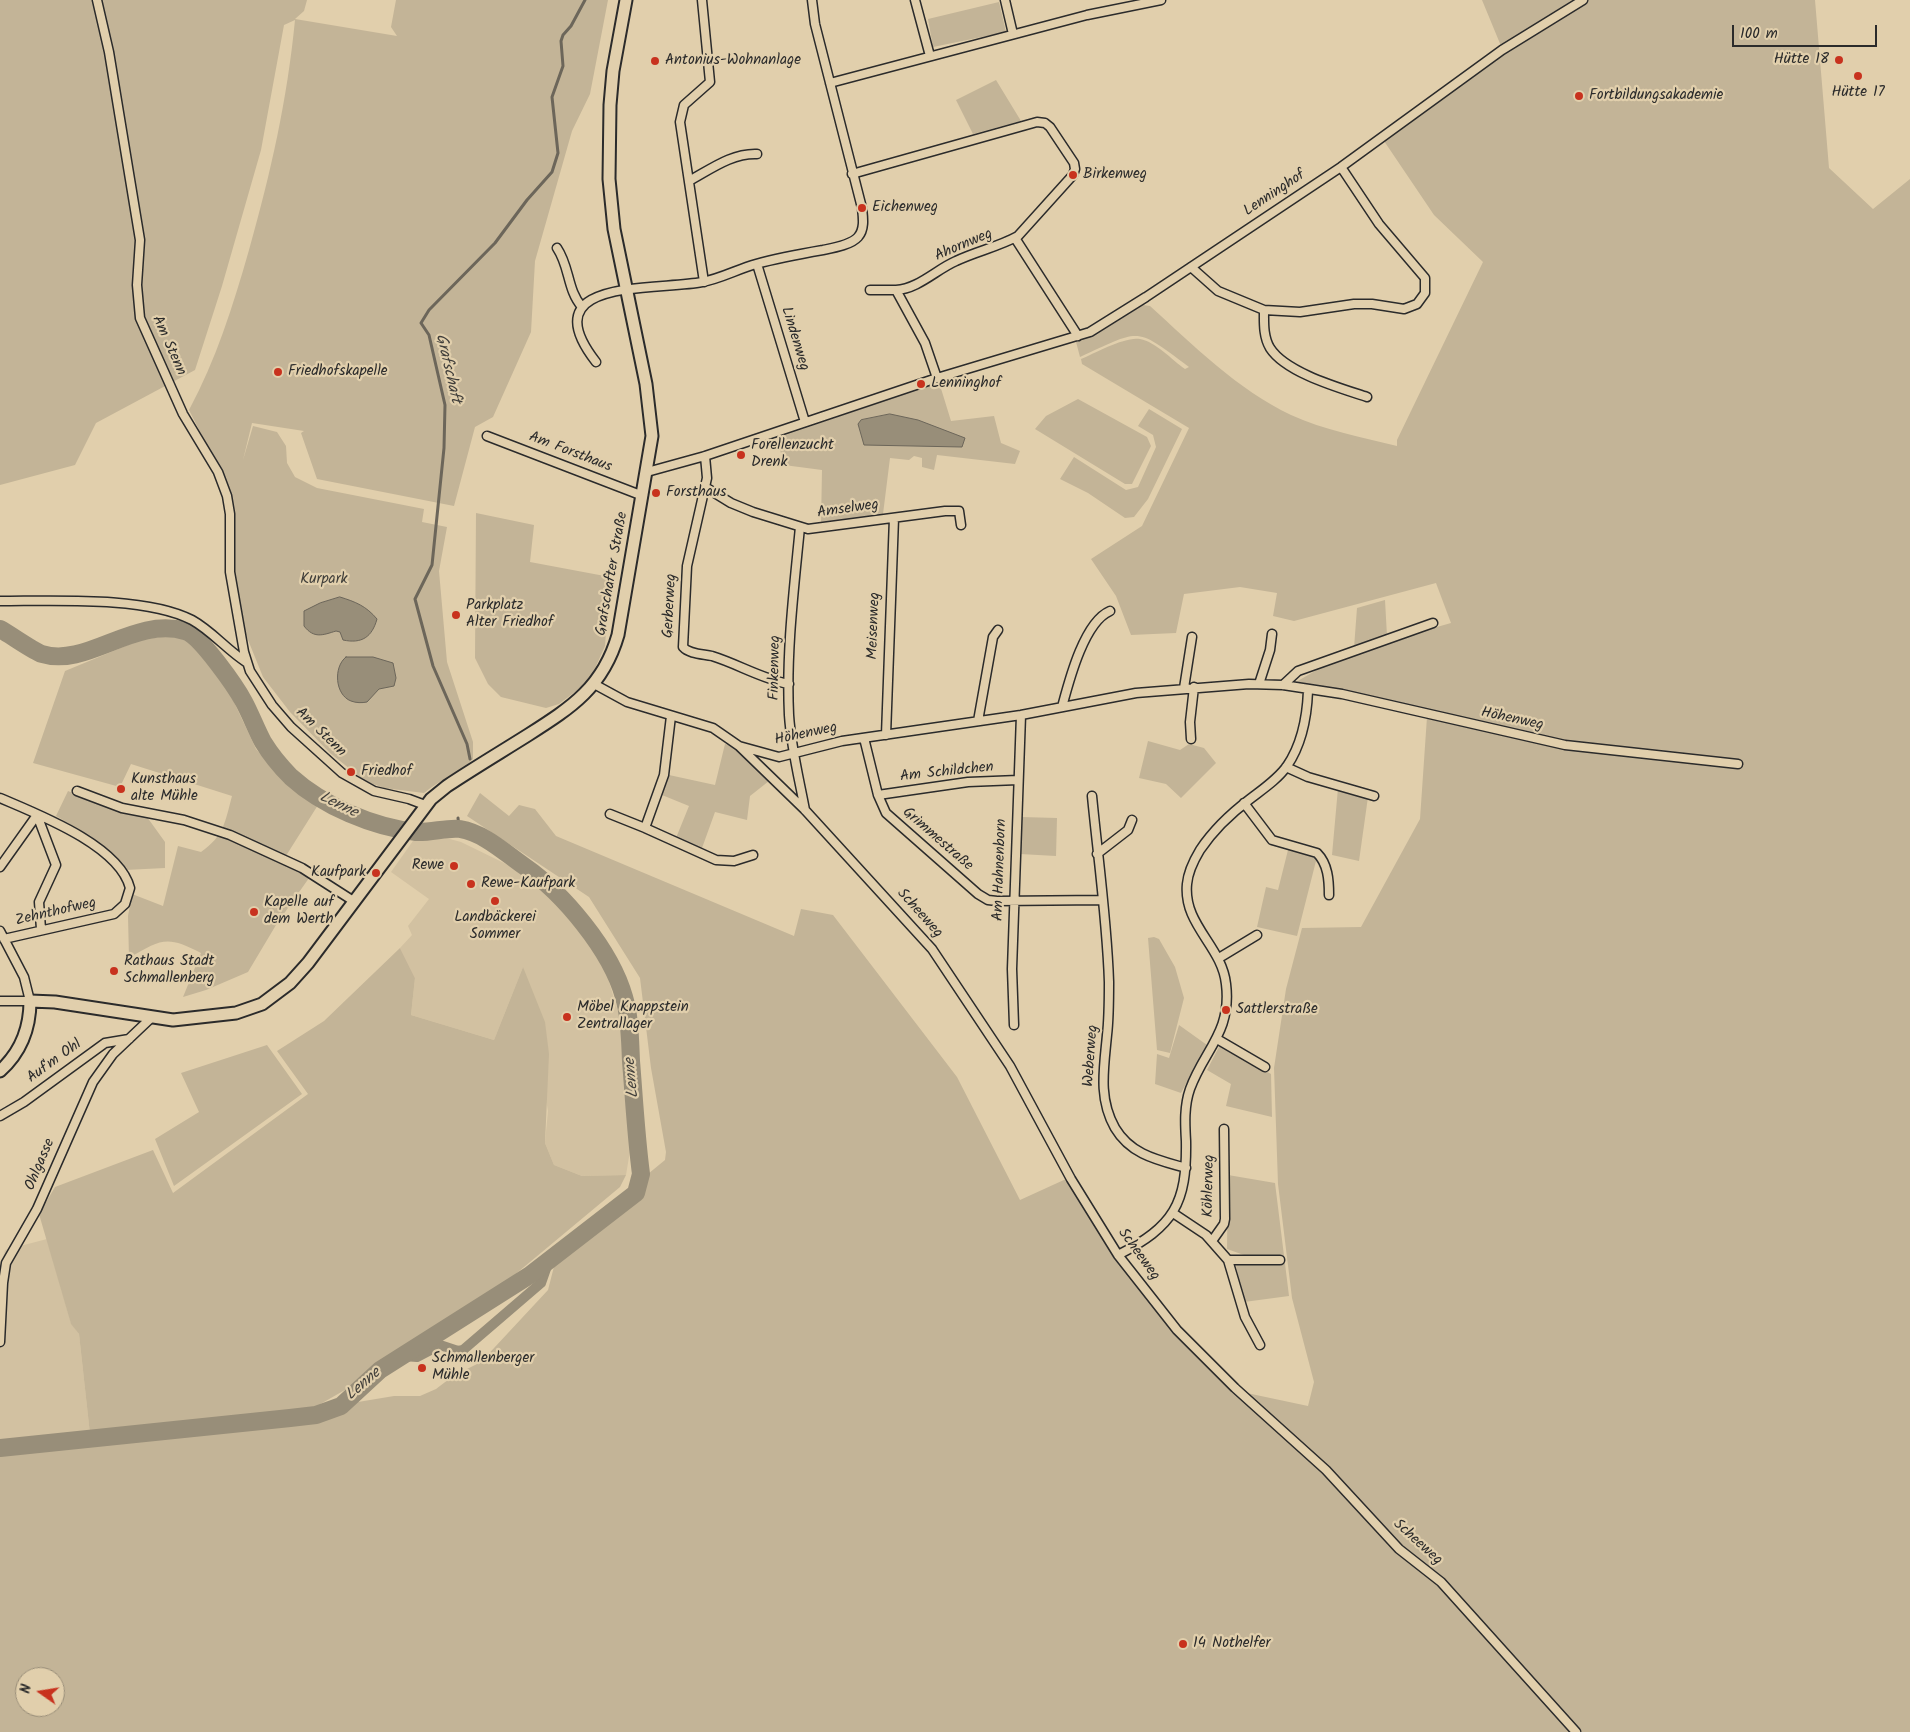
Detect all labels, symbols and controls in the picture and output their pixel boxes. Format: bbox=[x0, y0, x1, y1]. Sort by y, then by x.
scale bar bbox=[1735, 15, 1880, 47]
text: 100 m bbox=[1740, 22, 1778, 46]
place label: Hütte 18 bbox=[1774, 51, 1829, 69]
place label: Antonius-Wohnanlage bbox=[665, 52, 801, 70]
marker: Hütte 18 bbox=[1833, 54, 1845, 66]
marker: Antonius-Wohnanlage bbox=[649, 55, 661, 67]
marker: Hütte 17 bbox=[1852, 70, 1864, 82]
place label: Hütte 17 bbox=[1831, 84, 1885, 102]
place label: Fortbildungsakademie bbox=[1589, 87, 1723, 105]
marker: Fortbildungsakademie bbox=[1573, 90, 1585, 102]
place label: Birkenweg bbox=[1083, 166, 1147, 184]
street label: Lenninghof bbox=[1241, 167, 1309, 221]
marker: Birkenweg bbox=[1067, 169, 1079, 181]
place label: Eichenweg bbox=[872, 199, 938, 217]
marker: Eichenweg bbox=[856, 202, 868, 214]
street label: Ahornweg bbox=[932, 226, 996, 266]
street label: Lindenweg bbox=[776, 305, 812, 373]
street label: Am Stenn bbox=[147, 313, 189, 379]
water label: Grafschaft bbox=[430, 332, 464, 406]
place label: Friedhofskapelle bbox=[288, 363, 388, 381]
marker: Friedhofskapelle bbox=[272, 366, 284, 378]
place label: Lenninghof bbox=[931, 375, 1001, 393]
marker: Lenninghof bbox=[915, 378, 927, 390]
street label: Am Forsthaus bbox=[526, 429, 614, 477]
place label: Forellenzucht Drenk bbox=[751, 437, 834, 472]
marker: Forellenzucht Drenk bbox=[735, 449, 747, 461]
place label: Forsthaus bbox=[666, 484, 726, 502]
marker: Forsthaus bbox=[650, 487, 662, 499]
street label: Amselweg bbox=[816, 497, 880, 523]
street label: Grafschafter Straße bbox=[593, 511, 633, 637]
park label: Kurpark bbox=[300, 571, 348, 589]
street label: Gerberweg bbox=[660, 573, 682, 639]
street label: Meisenweg bbox=[865, 592, 885, 660]
place label: Parkplatz Alter Friedhof bbox=[466, 597, 553, 632]
marker: Parkplatz Alter Friedhof bbox=[450, 609, 462, 621]
street label: Finkenweg bbox=[766, 635, 786, 701]
street label: Am Stenn bbox=[291, 704, 349, 762]
street label: Höhenweg bbox=[1479, 705, 1545, 735]
street label: Höhenweg bbox=[773, 720, 839, 750]
street label: Am Schildchen bbox=[899, 759, 995, 787]
place label: Friedhof bbox=[361, 763, 412, 781]
marker: Friedhof bbox=[345, 766, 357, 778]
place label: Kunsthaus alte Mühle bbox=[131, 771, 198, 806]
marker: Kunsthaus alte Mühle bbox=[115, 783, 127, 795]
water label: Lenne bbox=[316, 789, 360, 823]
street label: Grimmestraße bbox=[898, 804, 976, 876]
street label: Am Hahnenborn bbox=[990, 818, 1012, 922]
place label: Rewe bbox=[412, 857, 444, 875]
marker: Rewe bbox=[448, 860, 460, 872]
place label: Kaufpark bbox=[311, 864, 366, 882]
marker: Kaufpark bbox=[370, 867, 382, 879]
place label: Rewe-Kaufpark bbox=[481, 875, 575, 893]
marker: Rewe-Kaufpark bbox=[465, 878, 477, 890]
street label: Scheeweg bbox=[892, 886, 946, 942]
place label: Kapelle auf dem Werth bbox=[264, 894, 334, 929]
street label: Zehnthofweg bbox=[14, 895, 98, 931]
marker: Landbäckerei Sommer bbox=[489, 895, 501, 907]
marker: Kapelle auf dem Werth bbox=[248, 906, 260, 918]
place label: Landbäckerei Sommer bbox=[454, 909, 536, 944]
place label: Rathaus Stadt Schmallenberg bbox=[124, 953, 214, 988]
marker: Rathaus Stadt Schmallenberg bbox=[108, 965, 120, 977]
place label: Möbel Knappstein Zentrallager bbox=[577, 999, 689, 1034]
place label: Sattlerstraße bbox=[1236, 1001, 1318, 1019]
marker: Sattlerstraße bbox=[1220, 1004, 1232, 1016]
marker: Möbel Knappstein Zentrallager bbox=[561, 1011, 573, 1023]
street label: Weberweg bbox=[1081, 1024, 1103, 1088]
street label: Auf'm Ohl bbox=[24, 1036, 86, 1088]
water label: Lenne bbox=[622, 1057, 644, 1099]
street label: Ohlgasse bbox=[22, 1136, 60, 1194]
street label: Köhlerweg bbox=[1200, 1154, 1220, 1218]
street label: Scheeweg bbox=[1113, 1225, 1163, 1285]
place label: Schmallenberger Mühle bbox=[432, 1350, 534, 1385]
marker: Schmallenberger Mühle bbox=[416, 1362, 428, 1374]
water label: Lenne bbox=[343, 1365, 385, 1405]
street label: Scheeweg bbox=[1389, 1516, 1445, 1570]
place label: 14 Nothelfer bbox=[1193, 1635, 1271, 1653]
marker: 14 Nothelfer bbox=[1177, 1638, 1189, 1650]
north arrow bbox=[15, 1667, 65, 1717]
text: N bbox=[15, 1682, 38, 1696]

